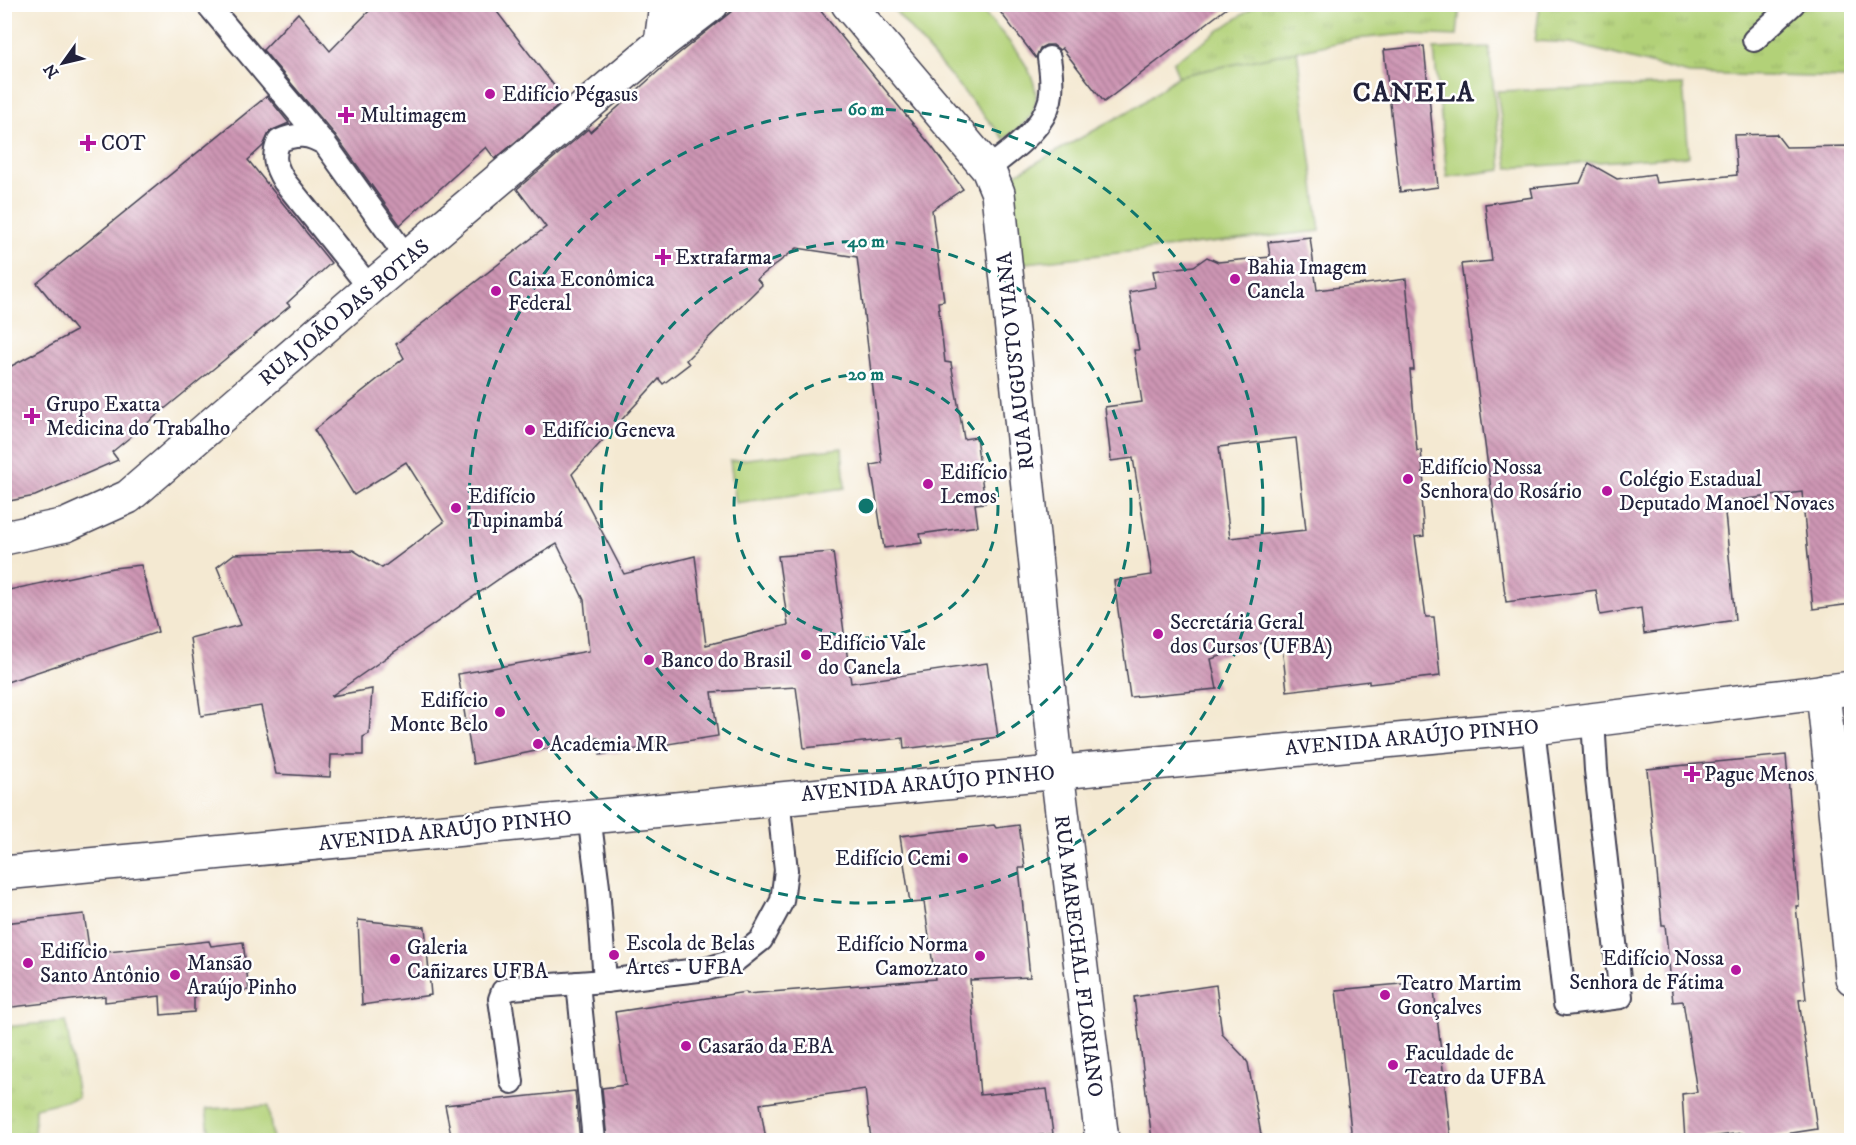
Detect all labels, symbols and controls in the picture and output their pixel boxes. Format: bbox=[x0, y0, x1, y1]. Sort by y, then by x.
north arrow bbox=[33, 33, 93, 93]
text: N bbox=[39, 60, 63, 82]
district label: CANELA bbox=[1353, 76, 1475, 110]
place label: Edifício Pégasus bbox=[502, 82, 638, 108]
marker: Edifício Pégasus bbox=[483, 87, 497, 101]
text: 60 m bbox=[848, 99, 885, 121]
place label: Multimagem bbox=[360, 103, 467, 129]
marker: Multimagem bbox=[337, 106, 355, 124]
place label: COT bbox=[101, 131, 146, 157]
marker: COT bbox=[79, 134, 97, 152]
text: 40 m bbox=[846, 231, 885, 253]
street label: RUA JOÃO DAS BOTAS bbox=[253, 232, 435, 392]
place label: Extrafarma bbox=[675, 245, 772, 271]
marker: Extrafarma bbox=[656, 250, 670, 264]
street label: RUA AUGUSTO VIANA bbox=[992, 250, 1040, 471]
place label: Bahia Imagem Canela bbox=[1247, 255, 1367, 305]
place label: Caixa Econômica Federal bbox=[508, 267, 655, 317]
marker: Bahia Imagem Canela bbox=[1228, 272, 1242, 286]
marker: Caixa Econômica Federal bbox=[489, 284, 503, 298]
text: 20 m bbox=[848, 364, 884, 386]
place label: Grupo Exatta Medicina do Trabalho bbox=[46, 392, 230, 442]
marker: Grupo Exatta Medicina do Trabalho bbox=[23, 407, 41, 425]
place label: Edifício Geneva bbox=[542, 418, 675, 444]
marker: Edifício Geneva bbox=[523, 423, 537, 437]
place label: Edifício Nossa Senhora do Rosário bbox=[1420, 455, 1582, 505]
place label: Edifício Lemos bbox=[940, 460, 1008, 510]
place label: Colégio Estadual Deputado Manoel Novaes bbox=[1619, 467, 1835, 517]
marker: Edifício Nossa Senhora do Rosário bbox=[1401, 472, 1415, 486]
marker: Edifício Lemos bbox=[921, 477, 935, 491]
place label: Edifício Tupinambá bbox=[468, 484, 563, 534]
marker: Colégio Estadual Deputado Manoel Novaes bbox=[1600, 484, 1614, 498]
centre of rings bbox=[856, 496, 876, 516]
marker: Edifício Tupinambá bbox=[449, 501, 463, 515]
place label: Secretária Geral dos Cursos (UFBA) bbox=[1170, 610, 1333, 660]
marker: Secretária Geral dos Cursos (UFBA) bbox=[1151, 627, 1165, 641]
place label: Edifício Vale do Canela bbox=[818, 631, 926, 681]
place label: Banco do Brasil bbox=[661, 648, 792, 674]
marker: Edifício Vale do Canela bbox=[799, 648, 813, 662]
marker: Banco do Brasil bbox=[642, 653, 656, 667]
place label: Edifício Monte Belo bbox=[390, 688, 488, 738]
marker: Edifício Monte Belo bbox=[493, 705, 507, 719]
street label: AVENIDA ARAÚJO PINHO bbox=[1284, 712, 1540, 762]
place label: Academia MR bbox=[550, 732, 668, 758]
marker: Academia MR bbox=[531, 737, 545, 751]
street label: AVENIDA ARAÚJO PINHO bbox=[800, 758, 1056, 808]
place label: Pague Menos bbox=[1704, 762, 1814, 788]
marker: Pague Menos bbox=[1685, 767, 1699, 781]
street label: AVENIDA ARAÚJO PINHO bbox=[317, 803, 573, 857]
street label: RUA MARECHAL FLORIANO bbox=[1048, 814, 1108, 1099]
place label: Edifício Cemi bbox=[835, 846, 951, 872]
marker: Edifício Cemi bbox=[956, 851, 970, 865]
place label: Escola de Belas Artes - UFBA bbox=[626, 931, 755, 981]
place label: Edifício Norma Camozzato bbox=[837, 932, 968, 982]
place label: Galeria Cañizares UFBA bbox=[407, 935, 549, 985]
place label: Edifício Santo Antônio bbox=[40, 939, 160, 989]
place label: Edifício Nossa Senhora de Fátima bbox=[1569, 946, 1724, 996]
marker: Escola de Belas Artes - UFBA bbox=[607, 948, 621, 962]
marker: Edifício Norma Camozzato bbox=[973, 949, 987, 963]
place label: Mansão Araújo Pinho bbox=[187, 951, 297, 1001]
marker: Galeria Cañizares UFBA bbox=[388, 952, 402, 966]
marker: Edifício Santo Antônio bbox=[21, 956, 35, 970]
marker: Edifício Nossa Senhora de Fátima bbox=[1729, 963, 1743, 977]
marker: Mansão Araújo Pinho bbox=[168, 968, 182, 982]
place label: Teatro Martim Gonçalves bbox=[1397, 971, 1522, 1021]
marker: Teatro Martim Gonçalves bbox=[1378, 988, 1392, 1002]
place label: Casarão da EBA bbox=[698, 1034, 834, 1060]
marker: Casarão da EBA bbox=[679, 1039, 693, 1053]
place label: Faculdade de Teatro da UFBA bbox=[1405, 1041, 1546, 1091]
marker: Faculdade de Teatro da UFBA bbox=[1386, 1058, 1400, 1072]

